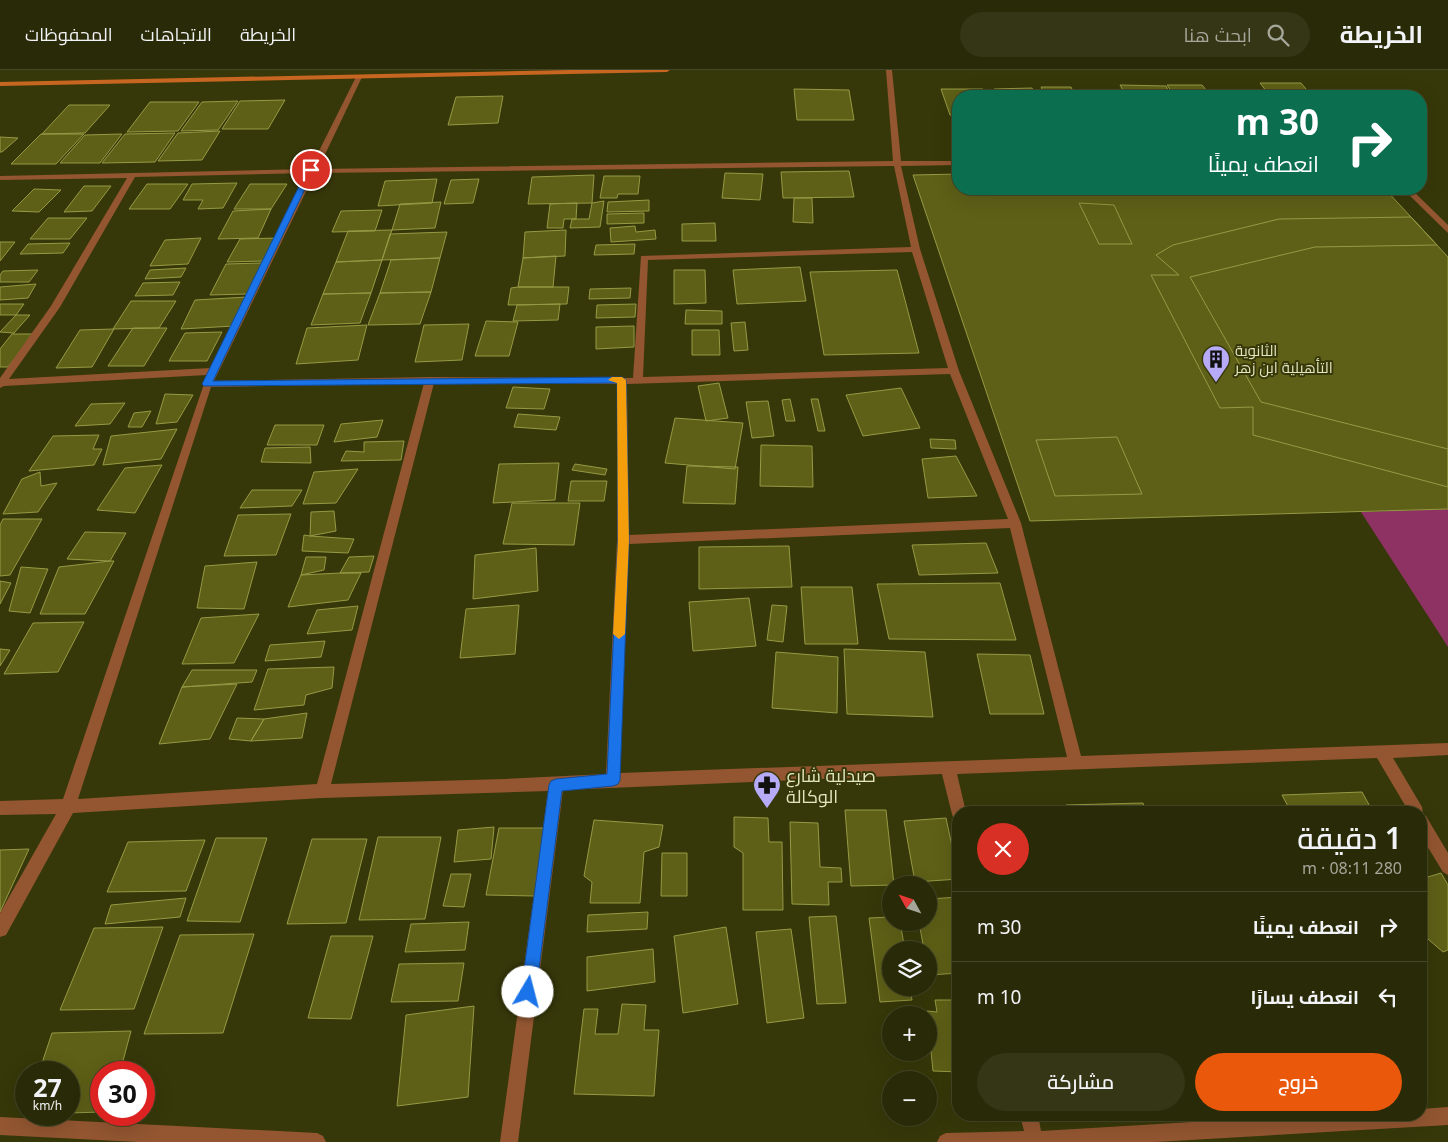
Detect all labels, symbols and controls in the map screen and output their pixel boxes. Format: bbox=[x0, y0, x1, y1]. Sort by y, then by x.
search box bbox=[960, 12, 1310, 57]
text: الخريطة bbox=[1340, 17, 1423, 50]
icon: search bbox=[1264, 21, 1292, 49]
text: المحفوظات bbox=[25, 22, 113, 46]
text: الاتجاهات bbox=[141, 22, 212, 46]
text: الخريطة bbox=[240, 22, 296, 46]
text: ابحث هنا bbox=[1183, 22, 1252, 48]
text: 30 m bbox=[1236, 98, 1319, 145]
icon: right bbox=[1337, 110, 1402, 175]
text: انعطف يمينًا bbox=[1208, 148, 1319, 178]
pin bbox=[290, 149, 332, 191]
icon: arrive bbox=[297, 156, 325, 184]
place label: الثانوية التأهيلية ابن زهر bbox=[1234, 340, 1333, 378]
building icon: الثانوية التأهيلية ابن زهر bbox=[1201, 344, 1231, 383]
place label: صيدلية شارع الوكالة bbox=[786, 763, 876, 808]
pharmacy icon: صيدلية شارع الوكالة bbox=[752, 770, 782, 809]
text: 1 دقيقة bbox=[1297, 817, 1402, 858]
button: close bbox=[977, 823, 1029, 875]
text: 280 m · 08:11 bbox=[1302, 857, 1402, 879]
north arrow bbox=[882, 876, 938, 931]
map controls bbox=[882, 876, 937, 1126]
icon: right bbox=[1374, 913, 1402, 941]
text: 30 m bbox=[977, 914, 1021, 940]
text: انعطف يمينًا bbox=[1253, 914, 1359, 940]
button: layers bbox=[882, 941, 937, 996]
position arrow bbox=[501, 965, 553, 1017]
icon: left bbox=[1374, 983, 1402, 1011]
text: 10 m bbox=[977, 984, 1021, 1010]
text: انعطف يسارًا bbox=[1250, 984, 1359, 1010]
button: + bbox=[882, 1006, 937, 1061]
button: مشاركة bbox=[977, 1053, 1185, 1111]
button: خروج bbox=[1195, 1053, 1402, 1111]
speed limit sign: 30 bbox=[90, 1061, 155, 1126]
text: 27 bbox=[33, 1070, 62, 1104]
button: − bbox=[882, 1071, 937, 1126]
text: km/h bbox=[33, 1097, 62, 1114]

